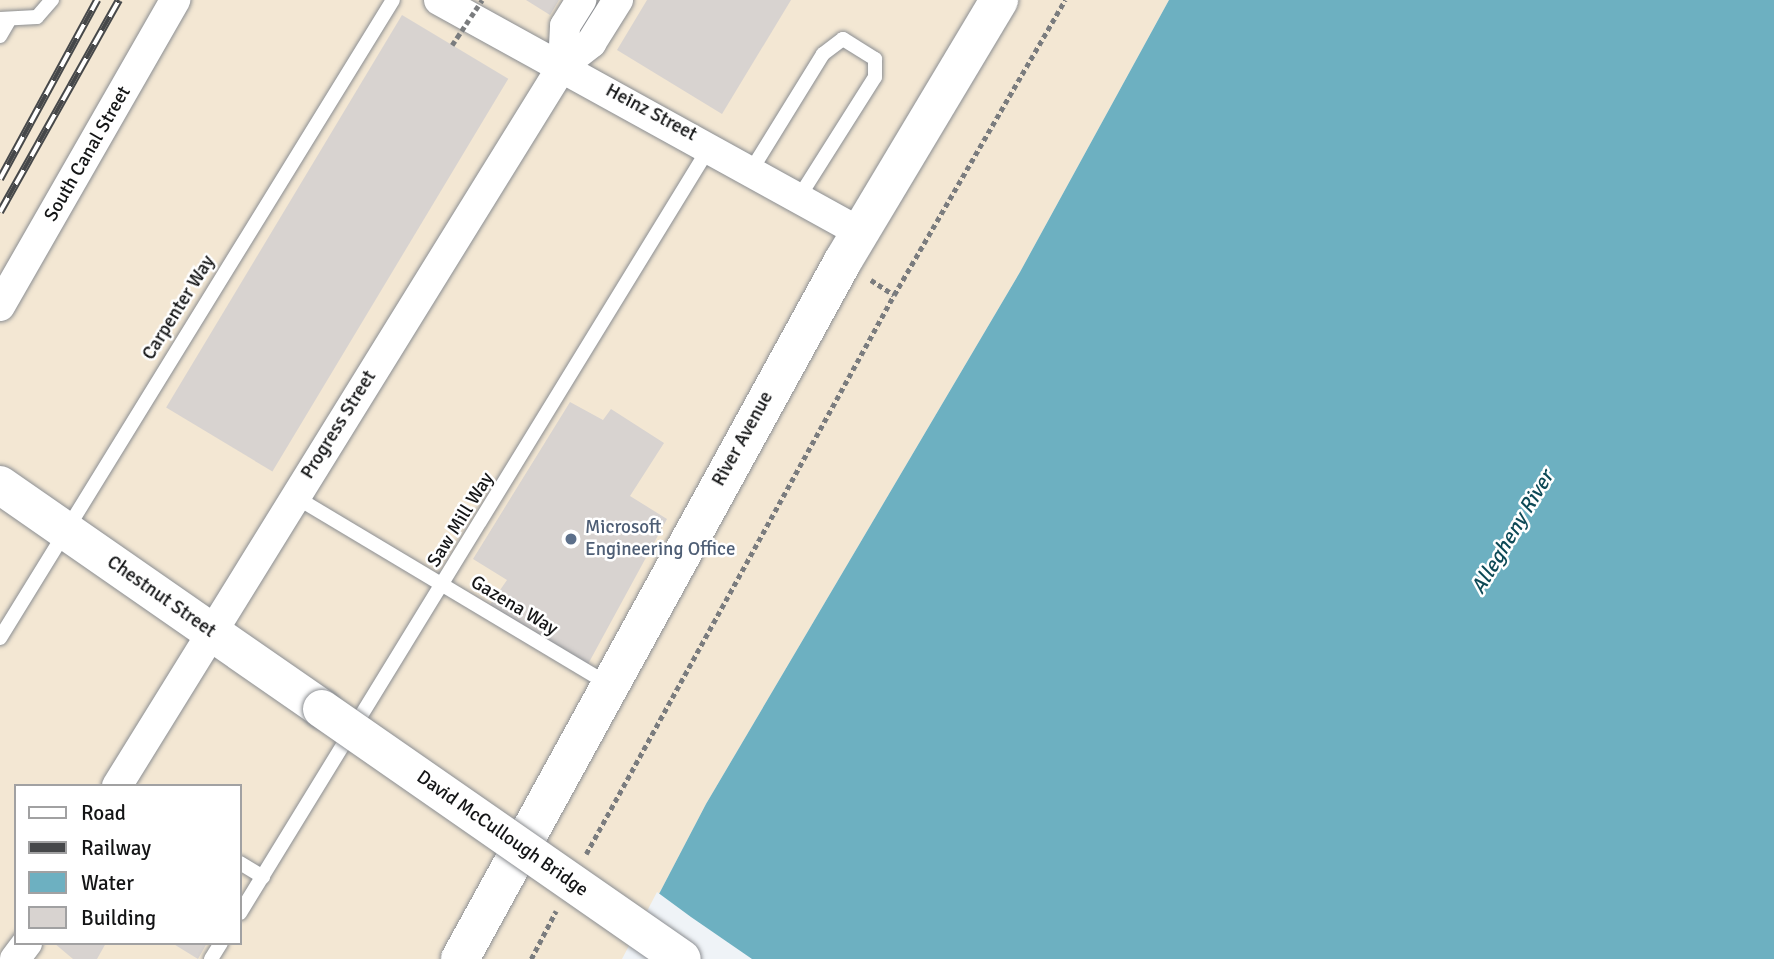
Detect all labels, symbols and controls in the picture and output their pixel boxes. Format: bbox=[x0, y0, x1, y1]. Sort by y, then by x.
street label: Heinz Street bbox=[601, 79, 701, 147]
street label: South Canal Street bbox=[40, 82, 136, 226]
street label: Carpenter Way bbox=[138, 252, 220, 364]
street label: Progress Street bbox=[297, 367, 381, 483]
street label: River Avenue bbox=[708, 388, 778, 490]
water label: Allegheny River bbox=[1465, 466, 1559, 598]
street label: Saw Mill Way bbox=[423, 468, 499, 572]
place label: Microsoft Engineering Office bbox=[585, 517, 735, 561]
marker: Microsoft Engineering Office bbox=[563, 531, 579, 547]
street label: Chestnut Street bbox=[102, 551, 220, 643]
street label: Gazena Way bbox=[466, 571, 562, 641]
street label: David McCullough Bridge bbox=[412, 766, 592, 902]
legend bbox=[14, 784, 242, 945]
text: Road bbox=[81, 800, 126, 826]
text: Railway bbox=[81, 835, 151, 861]
text: Water bbox=[81, 870, 134, 896]
text: Building bbox=[81, 905, 156, 931]

